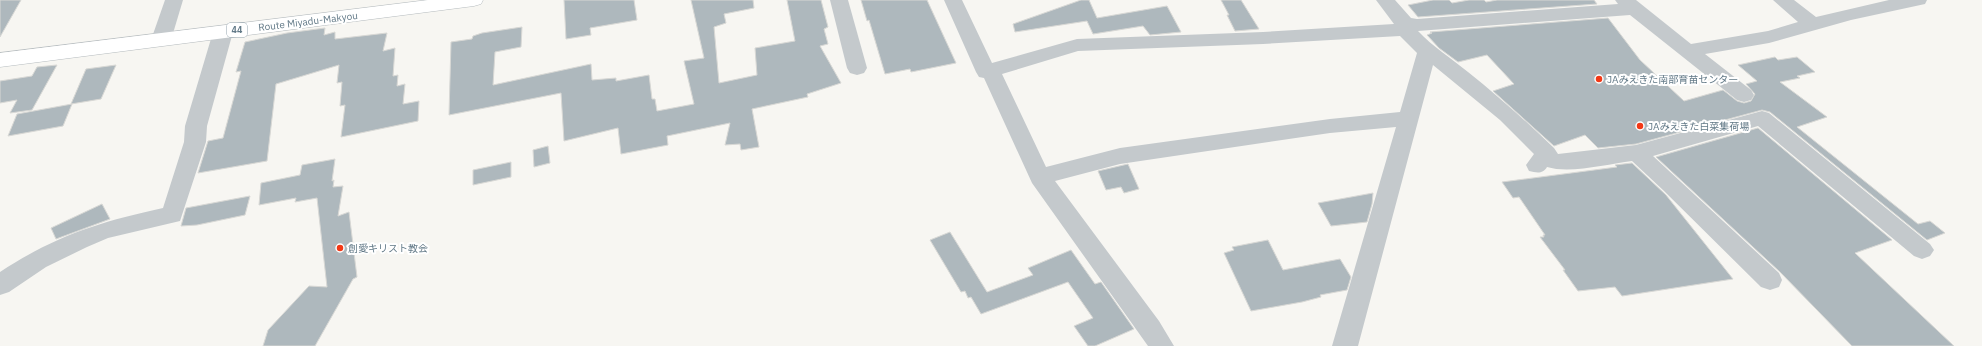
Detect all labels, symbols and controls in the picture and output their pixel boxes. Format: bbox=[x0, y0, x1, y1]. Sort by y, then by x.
street label: Route Miyadu-Makyou bbox=[258, 9, 359, 34]
road number: 44 bbox=[227, 23, 247, 37]
place label: JAみえきた南部育苗センター bbox=[1607, 73, 1738, 86]
marker: JAみえきた南部育苗センター bbox=[1594, 74, 1604, 84]
place label: JAみえきた白菜集荷場 bbox=[1648, 120, 1749, 133]
marker: JAみえきた白菜集荷場 bbox=[1635, 121, 1645, 131]
place label: 創愛キリスト教会 bbox=[348, 242, 428, 255]
marker: 創愛キリスト教会 bbox=[335, 243, 345, 253]

